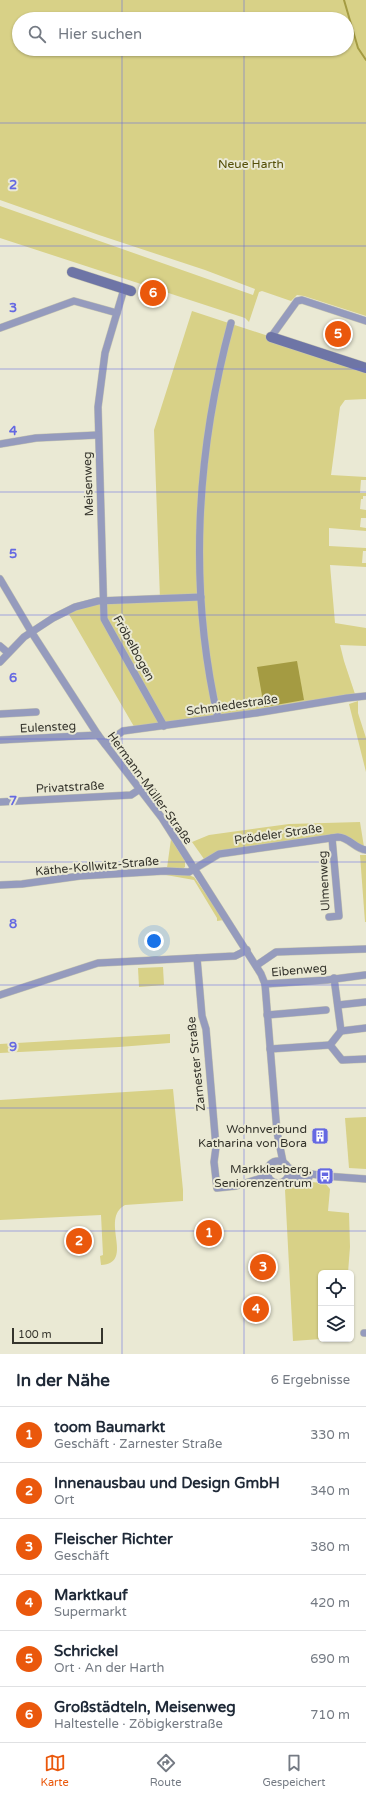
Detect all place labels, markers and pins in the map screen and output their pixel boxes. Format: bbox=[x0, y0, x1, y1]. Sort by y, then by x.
pin: 6 bbox=[140, 278, 166, 308]
pin: 5 bbox=[325, 319, 351, 349]
place label: Wohnverbund Katharina von Bora bbox=[198, 1122, 307, 1150]
building icon: Wohnverbund Katharina von Bora bbox=[310, 1126, 330, 1146]
place label: Markkleeberg, Seniorenzentrum bbox=[214, 1162, 312, 1190]
bus stop icon: Markkleeberg, Seniorenzentrum bbox=[315, 1166, 335, 1186]
pin: 1 bbox=[196, 1218, 222, 1248]
pin: 2 bbox=[66, 1226, 92, 1256]
pin: 3 bbox=[250, 1252, 276, 1282]
pin: 4 bbox=[243, 1294, 269, 1324]

